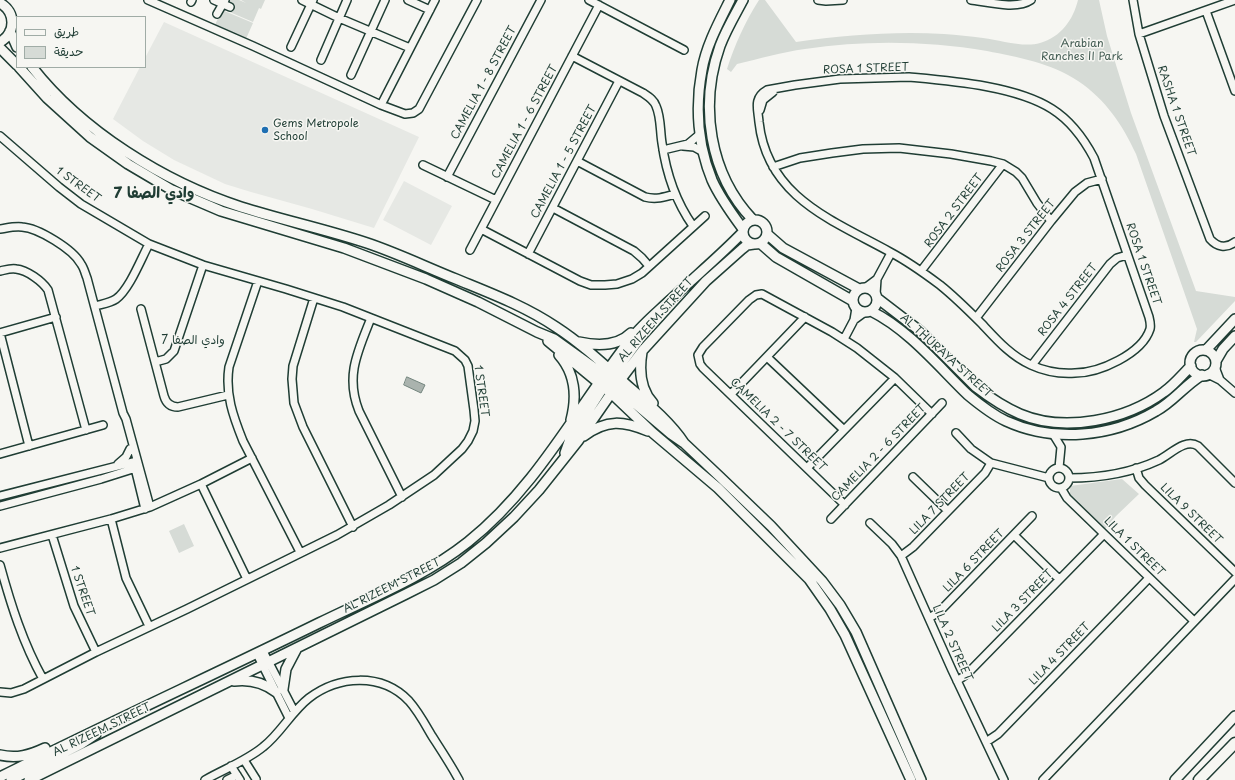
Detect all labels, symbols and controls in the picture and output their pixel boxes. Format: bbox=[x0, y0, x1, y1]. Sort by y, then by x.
legend bbox=[16, 16, 146, 68]
text: طريق bbox=[54, 22, 79, 40]
street label: CAMELIA 1 - 8 STREET bbox=[449, 24, 519, 142]
park label: Arabian Ranches II Park bbox=[1041, 37, 1123, 63]
text: حديقة bbox=[54, 42, 83, 60]
street label: ROSA 1 STREET bbox=[823, 61, 909, 77]
street label: CAMELIA 1 - 6 STREET bbox=[489, 63, 561, 181]
street label: RASHA 1 STREET bbox=[1154, 64, 1198, 158]
street label: CAMELIA 1 - 5 STREET bbox=[528, 103, 600, 221]
place label: Gems Metropole School bbox=[273, 117, 359, 143]
marker: Gems Metropole School bbox=[260, 125, 270, 135]
street label: 1 STREET bbox=[53, 164, 103, 206]
street label: ROSA 2 STREET bbox=[922, 172, 986, 250]
district label: وادي الصفا 7 bbox=[113, 185, 195, 203]
street label: ROSA 3 STREET bbox=[994, 197, 1058, 275]
street label: ROSA 1 STREET bbox=[1123, 221, 1163, 307]
street label: ROSA 4 STREET bbox=[1036, 261, 1100, 339]
street label: AL RIZEEM STREET bbox=[616, 275, 696, 365]
street label: AL THURAYA STREET bbox=[897, 311, 995, 401]
district label: وادي الصفا 7 bbox=[161, 334, 225, 348]
street label: 1 STREET bbox=[471, 364, 491, 418]
street label: CAMELIA 2 - 7 STREET bbox=[727, 376, 829, 474]
street label: CAMELIA 2 - 6 STREET bbox=[829, 402, 929, 504]
street label: LILA 7 STREET bbox=[907, 470, 973, 538]
street label: LILA 9 STREET bbox=[1157, 481, 1225, 547]
street label: LILA 1 STREET bbox=[1101, 515, 1167, 579]
street label: LILA 6 STREET bbox=[941, 527, 1007, 595]
street label: AL RIZEEM STREET bbox=[341, 556, 443, 616]
street label: 1 STREET bbox=[67, 564, 97, 618]
street label: LILA 3 STREET bbox=[990, 567, 1056, 635]
street label: LILA 2 STREET bbox=[929, 603, 975, 683]
street label: LILA 4 STREET bbox=[1027, 620, 1093, 688]
street label: AL RIZEEM STREET bbox=[51, 701, 153, 759]

